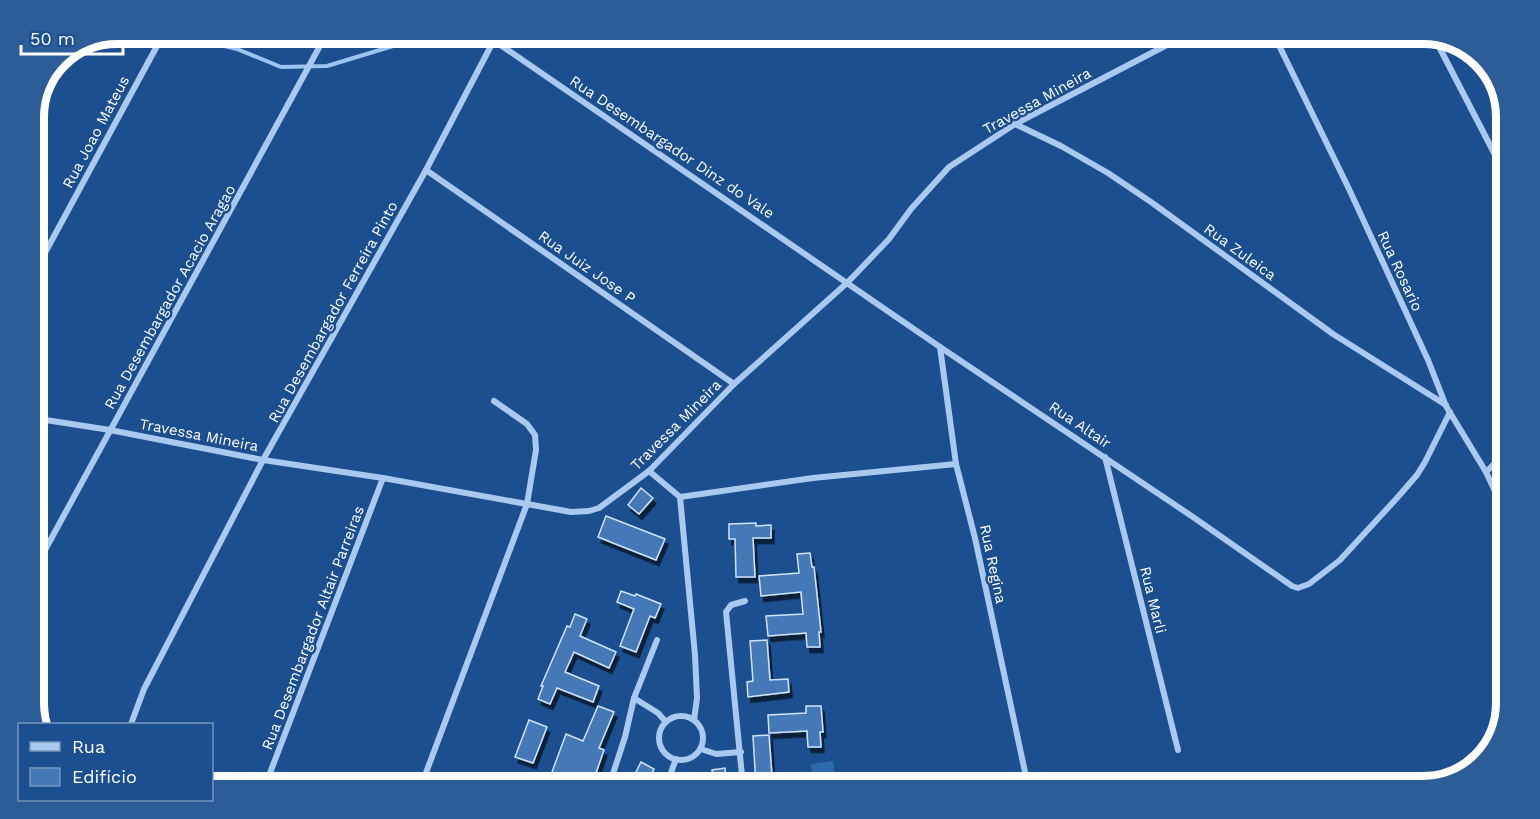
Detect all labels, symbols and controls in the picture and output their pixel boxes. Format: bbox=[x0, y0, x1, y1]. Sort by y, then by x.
scale bar bbox=[21, 18, 123, 56]
text: 50 m bbox=[30, 28, 75, 49]
street label: Travessa Mineira bbox=[980, 64, 1095, 138]
street label: Rua Desembargador Dinz do Vale bbox=[566, 72, 778, 222]
street label: Rua Joao Mateus bbox=[59, 73, 133, 191]
street label: Rua Desembargador Acacio Aragao bbox=[101, 182, 239, 412]
street label: Rua Desembargador Ferreira Pinto bbox=[264, 198, 402, 426]
street label: Rua Zuleica bbox=[1200, 220, 1280, 285]
street label: Rua Juiz Jose P bbox=[535, 227, 639, 307]
street label: Rua Rosario bbox=[1374, 228, 1426, 314]
street label: Travessa Mineira bbox=[627, 376, 725, 474]
street label: Rua Altair bbox=[1046, 398, 1114, 452]
street label: Travessa Mineira bbox=[138, 415, 261, 455]
street label: Rua Desembargador Altair Parreiras bbox=[258, 503, 368, 753]
street label: Rua Regina bbox=[976, 523, 1010, 606]
street label: Rua Marli bbox=[1136, 565, 1170, 635]
legend bbox=[18, 723, 213, 801]
text: Rua bbox=[72, 736, 105, 757]
text: Edifício bbox=[72, 766, 137, 787]

